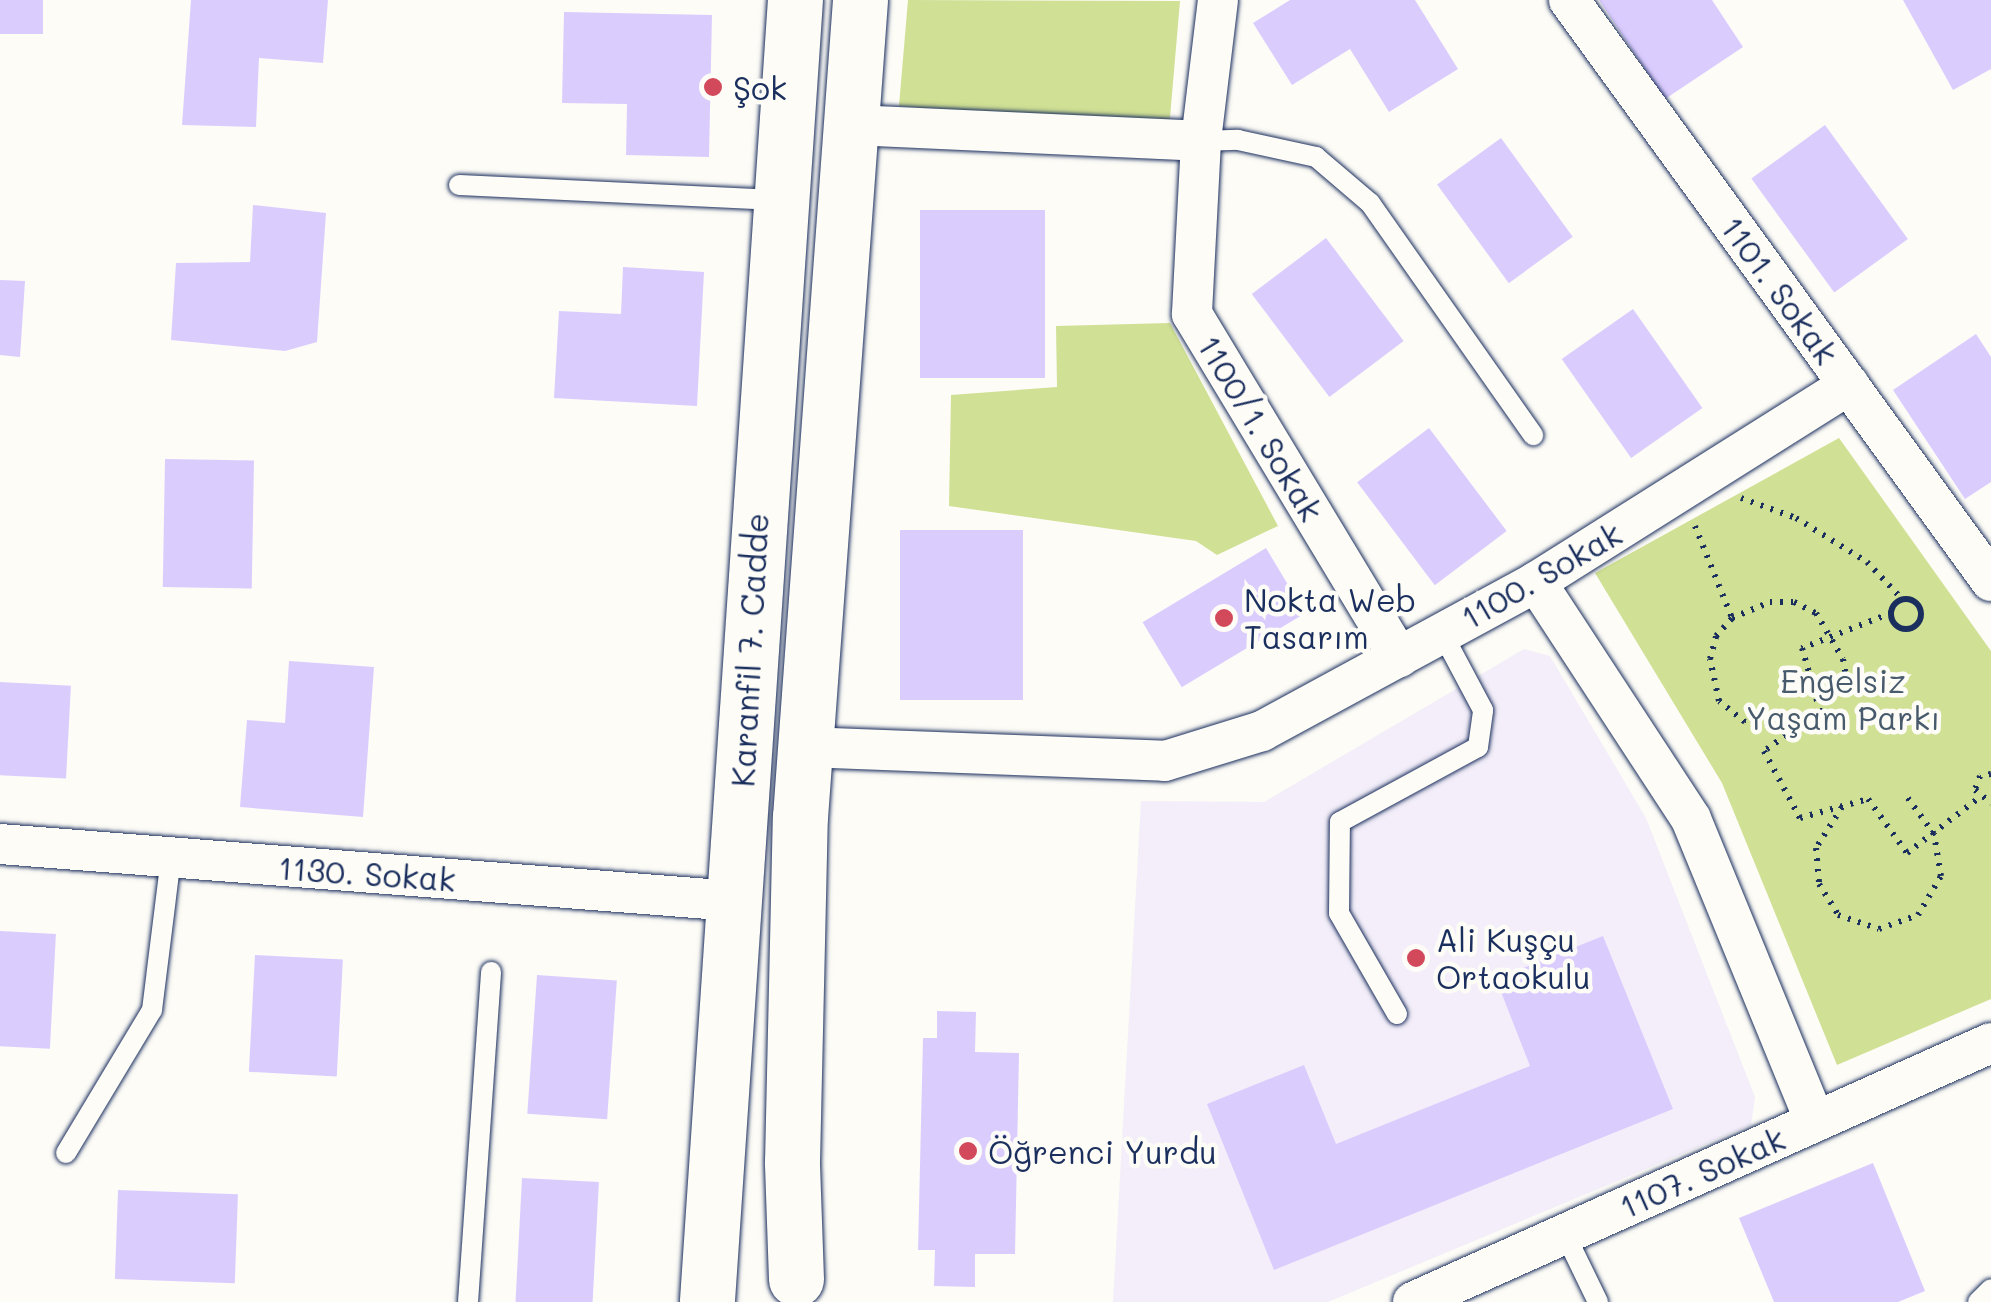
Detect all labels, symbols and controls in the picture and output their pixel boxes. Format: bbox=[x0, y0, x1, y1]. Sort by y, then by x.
place label: Şok bbox=[733, 68, 787, 106]
marker: Şok bbox=[702, 76, 724, 98]
street label: 1101. Sokak bbox=[1714, 209, 1846, 371]
street label: 1100/1. Sokak bbox=[1191, 328, 1331, 528]
street label: Karanfil 7. Cadde bbox=[723, 512, 775, 788]
street label: 1100. Sokak bbox=[1454, 514, 1628, 636]
place label: Nokta Web Tasarım bbox=[1244, 581, 1416, 656]
marker: Nokta Web Tasarım bbox=[1213, 607, 1235, 629]
park label: Engelsiz Yaşam Parkı bbox=[1746, 662, 1940, 737]
street label: 1130. Sokak bbox=[277, 848, 457, 898]
place label: Ali Kuşçu Ortaokulu bbox=[1436, 921, 1590, 996]
marker: Ali Kuşçu Ortaokulu bbox=[1405, 947, 1427, 969]
street label: 1107. Sokak bbox=[1613, 1119, 1791, 1225]
place label: Öğrenci Yurdu bbox=[988, 1132, 1217, 1170]
marker: Öğrenci Yurdu bbox=[957, 1140, 979, 1162]

